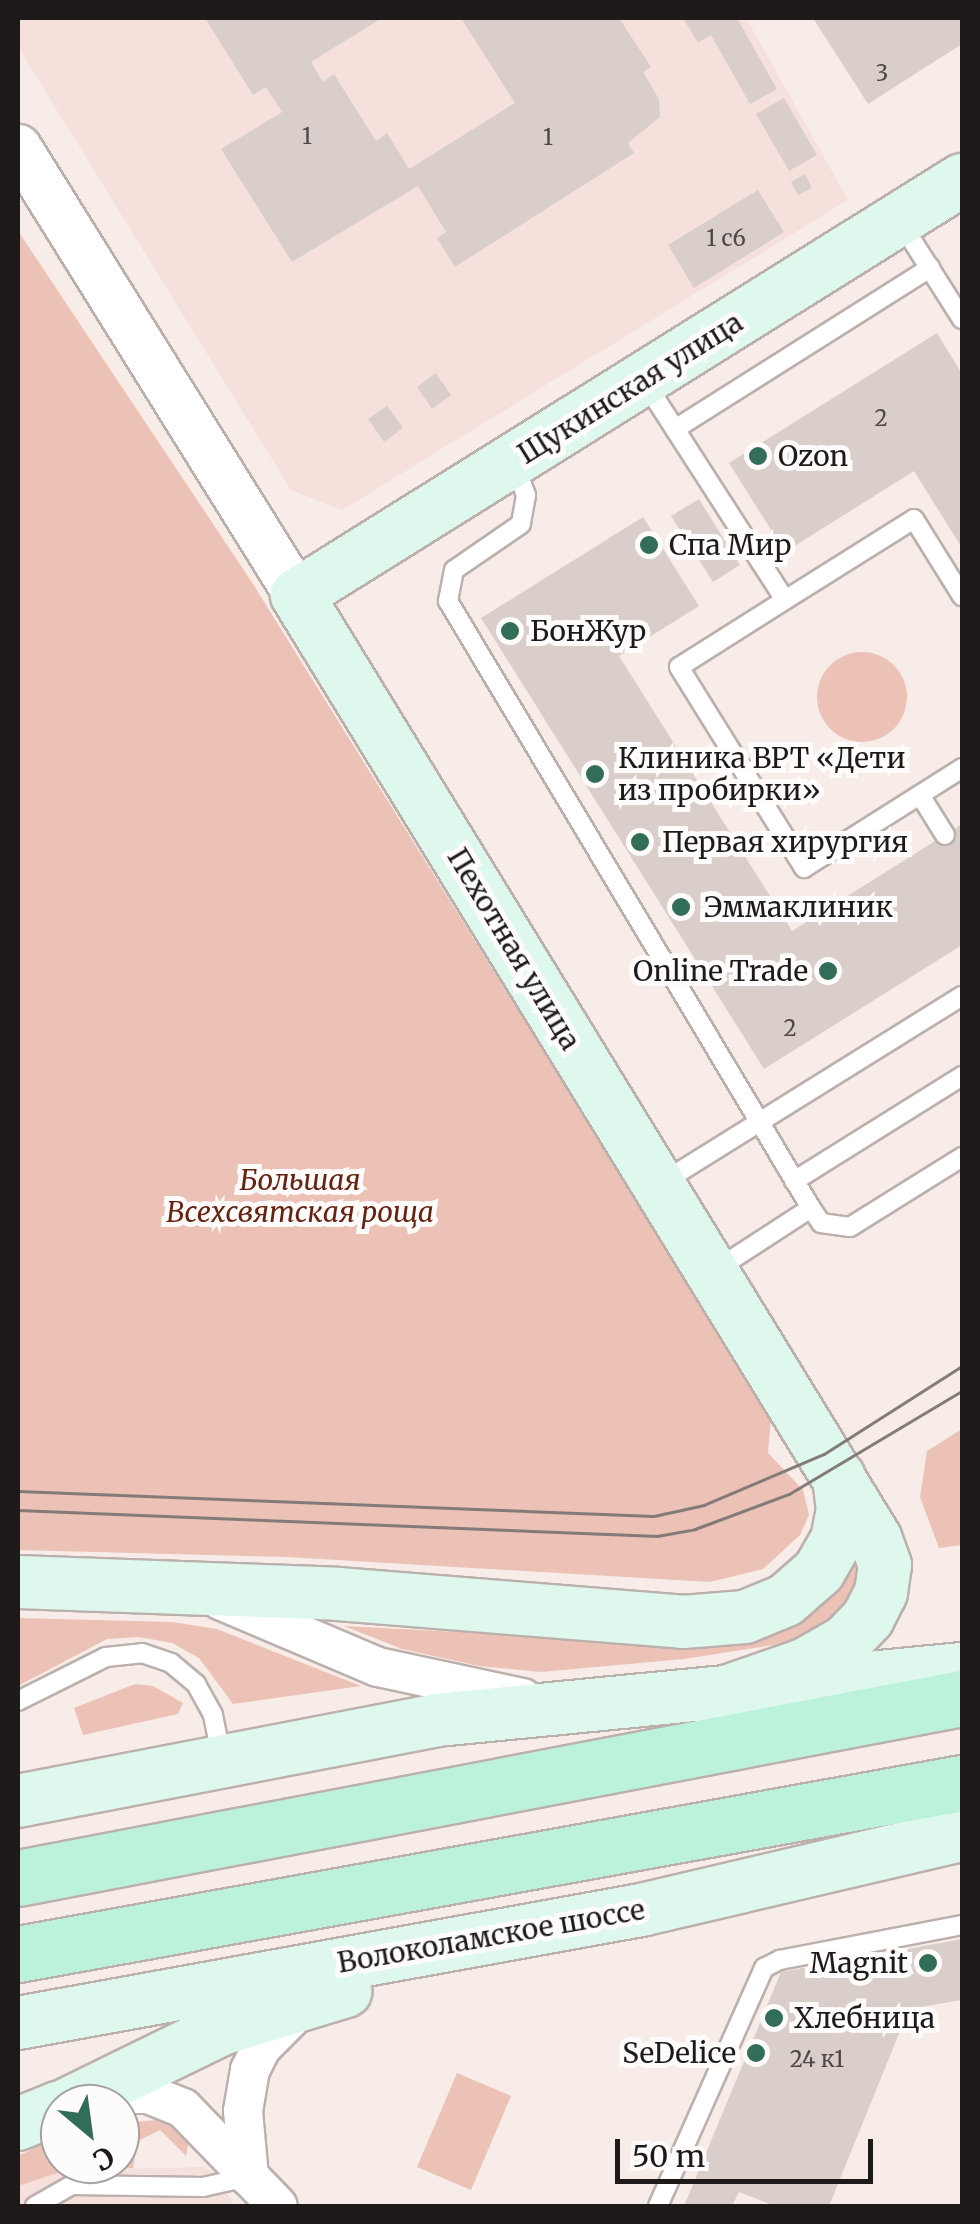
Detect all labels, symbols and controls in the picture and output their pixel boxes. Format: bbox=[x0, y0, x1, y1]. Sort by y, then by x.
house number: 3 bbox=[876, 61, 888, 87]
house number: 1 bbox=[302, 124, 312, 150]
house number: 1 bbox=[543, 125, 553, 151]
house number: 1 с6 bbox=[706, 226, 746, 252]
street label: Щукинская улица bbox=[511, 305, 749, 471]
house number: 2 bbox=[874, 406, 888, 432]
place label: Ozon bbox=[778, 439, 848, 473]
marker: Ozon bbox=[747, 445, 769, 467]
place label: Спа Мир bbox=[669, 528, 791, 562]
marker: Спа Мир bbox=[638, 534, 660, 556]
place label: БонЖур bbox=[530, 614, 646, 648]
marker: БонЖур bbox=[499, 620, 521, 642]
place label: Клиника ВРТ «Дети из пробирки» bbox=[618, 741, 906, 807]
marker: Клиника ВРТ «Дети из пробирки» bbox=[582, 761, 608, 787]
place label: Первая хирургия bbox=[662, 825, 908, 859]
marker: Первая хирургия bbox=[627, 829, 653, 855]
street label: Пехотная улица bbox=[441, 842, 587, 1056]
place label: Эммаклиник bbox=[704, 890, 893, 924]
marker: Эммаклиник bbox=[668, 894, 694, 920]
place label: Online Trade bbox=[633, 954, 808, 988]
marker: Online Trade bbox=[817, 960, 839, 982]
house number: 2 bbox=[783, 1016, 797, 1042]
park label: Большая Всехсвятская роща bbox=[166, 1163, 434, 1229]
street label: Волоколамское шоссе bbox=[335, 1892, 647, 1980]
place label: Magnit bbox=[810, 1946, 908, 1980]
marker: Magnit bbox=[917, 1952, 939, 1974]
place label: Хлебница bbox=[794, 2001, 935, 2035]
marker: Хлебница bbox=[763, 2007, 785, 2029]
place label: SeDelice bbox=[622, 2036, 736, 2070]
marker: SeDelice bbox=[745, 2042, 767, 2064]
house number: 24 к1 bbox=[790, 2047, 844, 2073]
north arrow bbox=[40, 2084, 140, 2184]
scale bar bbox=[620, 2119, 878, 2181]
text: 50 m bbox=[632, 2137, 705, 2175]
text: С bbox=[87, 2138, 120, 2179]

